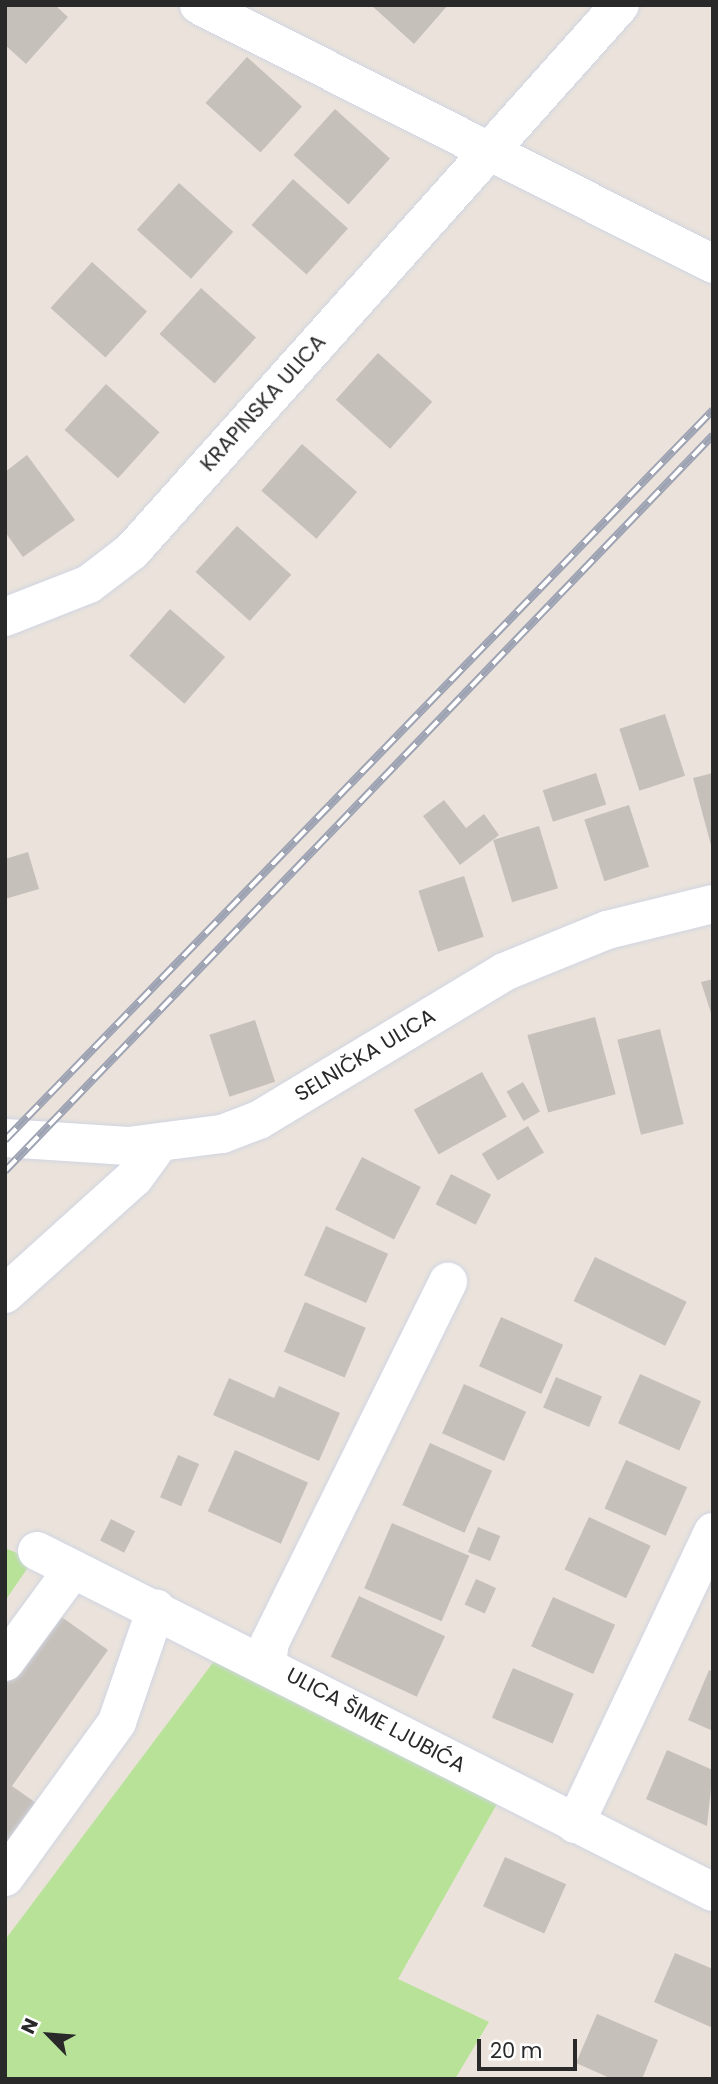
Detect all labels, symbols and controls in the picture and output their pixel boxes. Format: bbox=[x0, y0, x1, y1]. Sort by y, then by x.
street label: KRAPINSKA ULICA bbox=[195, 330, 331, 476]
street label: SELNIČKA ULICA bbox=[290, 1003, 440, 1107]
street label: ULICA ŠIME LJUBIĆA bbox=[282, 1662, 470, 1778]
north arrow bbox=[14, 2000, 84, 2070]
text: N bbox=[14, 2014, 45, 2038]
scale bar bbox=[480, 2024, 580, 2068]
text: 20 m bbox=[490, 2036, 543, 2065]

